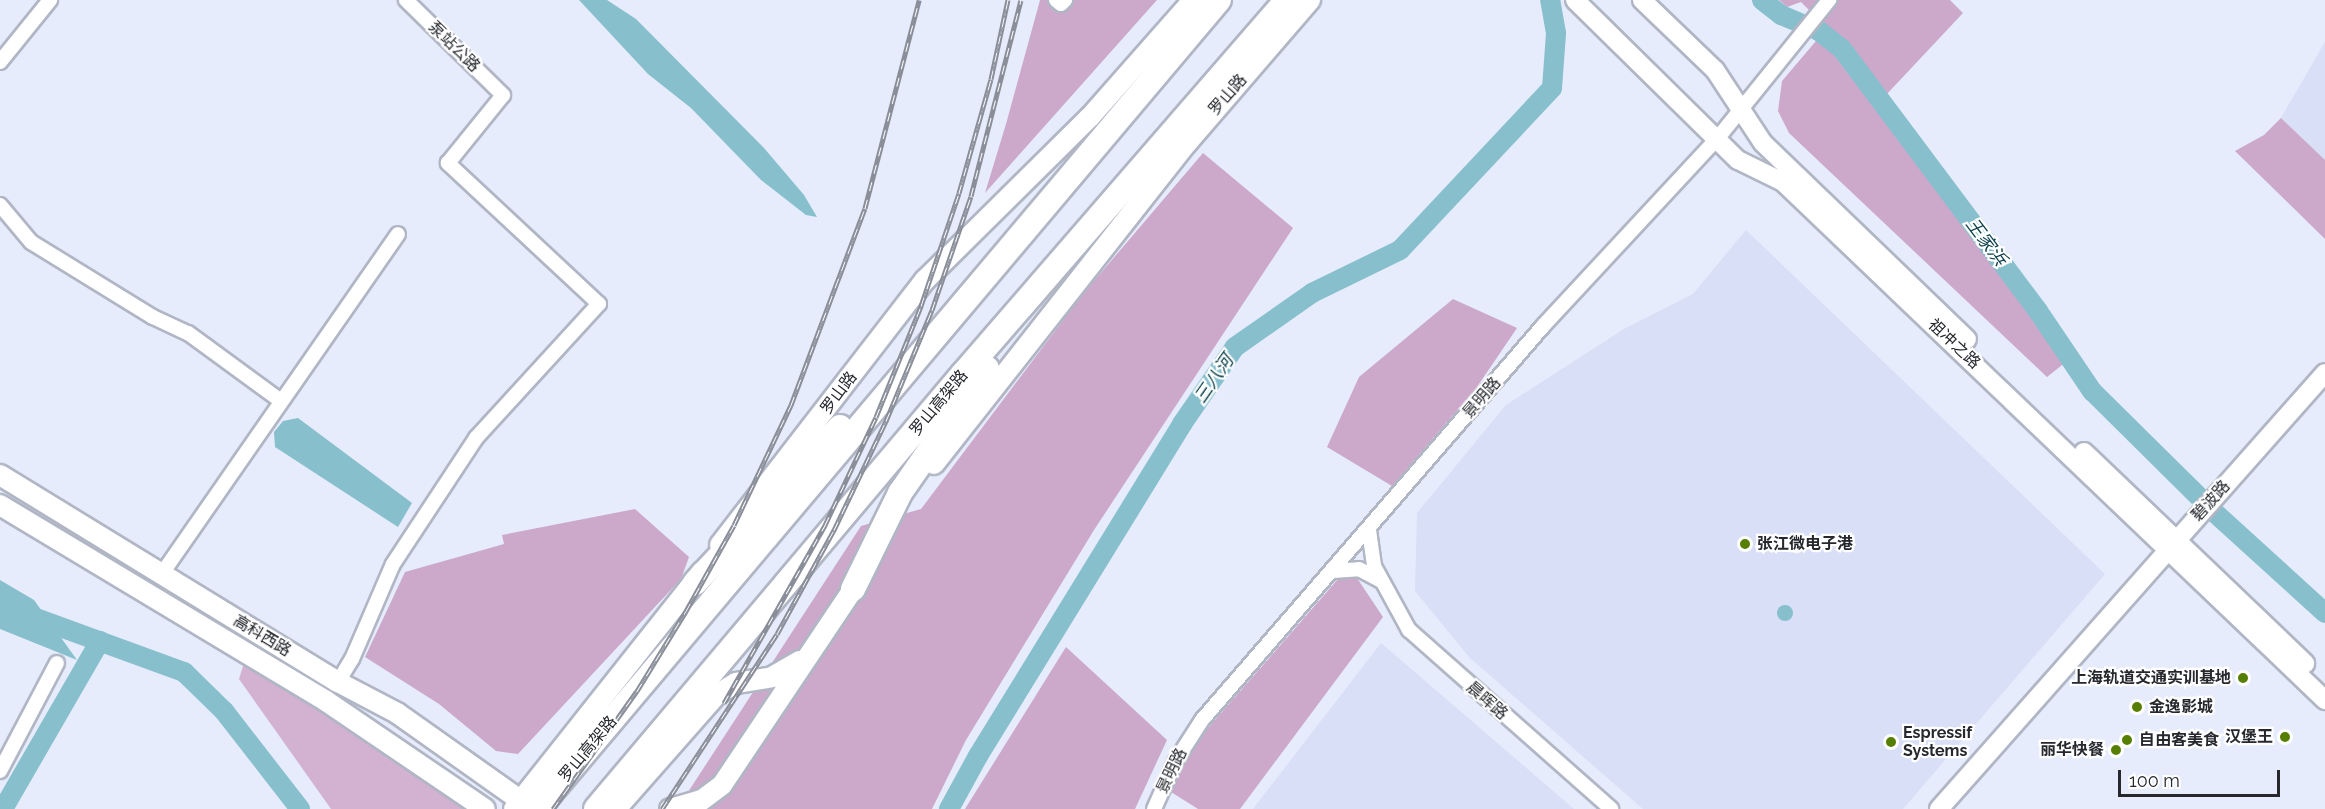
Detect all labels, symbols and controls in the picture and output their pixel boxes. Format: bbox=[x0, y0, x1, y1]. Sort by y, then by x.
street label: 泵站公路 bbox=[424, 18, 484, 76]
street label: 罗山路 bbox=[1205, 71, 1251, 119]
water label: 王家浜 bbox=[1961, 214, 2011, 270]
street label: 祖冲之路 bbox=[1924, 315, 1984, 373]
water label: 三八河 bbox=[1190, 351, 1238, 407]
street label: 罗山高架路 bbox=[906, 366, 972, 440]
street label: 罗山路 bbox=[817, 368, 861, 418]
street label: 景明路 bbox=[1459, 374, 1505, 422]
street label: 碧波路 bbox=[2188, 477, 2234, 525]
place label: 张江微电子港 bbox=[1757, 534, 1853, 554]
marker: 张江微电子港 bbox=[1738, 537, 1752, 551]
street label: 高科西路 bbox=[230, 611, 294, 661]
place label: 上海轨道交通实训基地 bbox=[2071, 668, 2231, 688]
marker: 上海轨道交通实训基地 bbox=[2236, 671, 2250, 685]
street label: 晨晖路 bbox=[1463, 678, 1511, 724]
place label: 金逸影城 bbox=[2149, 697, 2213, 717]
marker: 金逸影城 bbox=[2130, 700, 2144, 714]
street label: 罗山高架路 bbox=[555, 712, 621, 786]
place label: Espressif Systems bbox=[1903, 723, 1972, 761]
place label: 汉堡王 bbox=[2225, 727, 2273, 747]
place label: 自由客美食 bbox=[2139, 730, 2219, 750]
marker: 汉堡王 bbox=[2278, 730, 2292, 744]
marker: 自由客美食 bbox=[2120, 733, 2134, 747]
marker: Espressif Systems bbox=[1884, 735, 1898, 749]
place label: 丽华快餐 bbox=[2040, 740, 2104, 760]
marker: 丽华快餐 bbox=[2109, 743, 2123, 757]
street label: 景明路 bbox=[1153, 745, 1191, 797]
scale bar bbox=[2121, 758, 2283, 796]
text: 100 m bbox=[2129, 770, 2180, 791]

